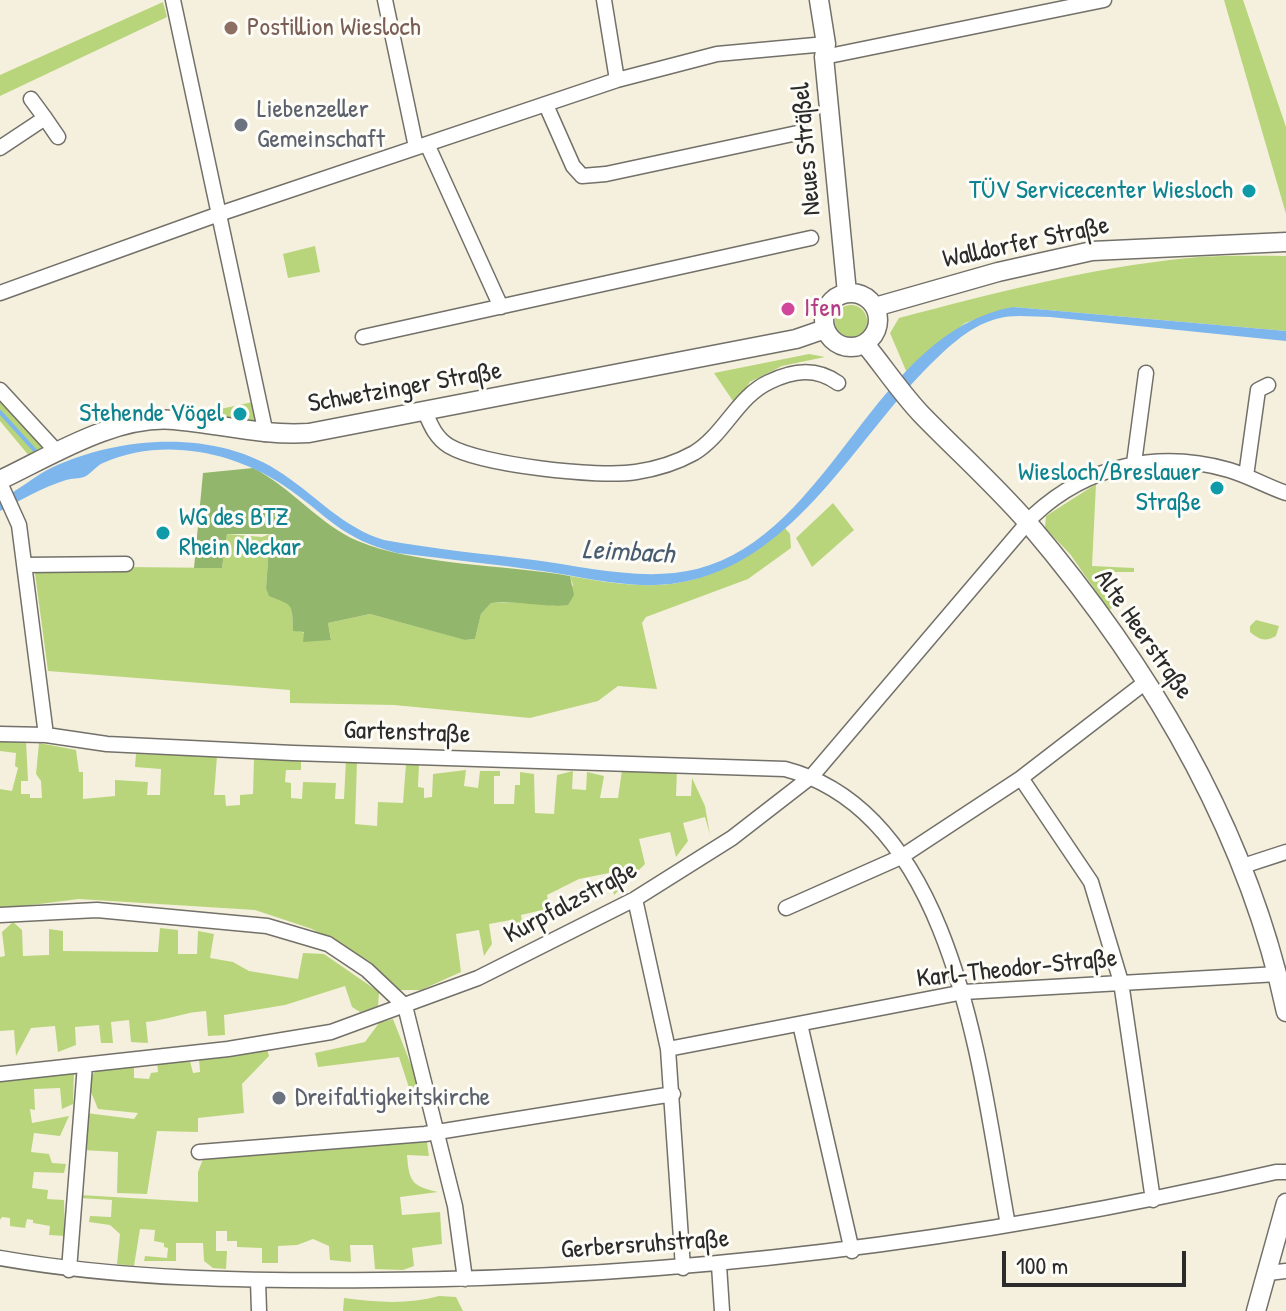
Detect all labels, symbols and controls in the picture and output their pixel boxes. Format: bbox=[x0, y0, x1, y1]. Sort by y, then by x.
place label: Postillion Wiesloch bbox=[247, 12, 421, 44]
marker: Postillion Wiesloch bbox=[222, 19, 240, 37]
street label: Neues Sträßel bbox=[786, 81, 828, 217]
place label: Liebenzeller Gemeinschaft bbox=[257, 94, 385, 156]
marker: Liebenzeller Gemeinschaft bbox=[232, 116, 250, 134]
place label: TÜV Servicecenter Wiesloch bbox=[969, 175, 1233, 207]
marker: TÜV Servicecenter Wiesloch bbox=[1240, 182, 1258, 200]
street label: Walldorfer Straße bbox=[940, 210, 1112, 276]
place label: Ifen bbox=[804, 293, 842, 325]
marker: Ifen bbox=[779, 300, 797, 318]
street label: Schwetzinger Straße bbox=[306, 356, 504, 420]
place label: Stehende Vögel bbox=[79, 398, 224, 430]
marker: Stehende Vögel bbox=[231, 405, 249, 423]
place label: Wiesloch/Breslauer Straße bbox=[1018, 457, 1201, 518]
marker: Wiesloch/Breslauer Straße bbox=[1208, 479, 1226, 497]
place label: WG des BTZ Rhein Neckar bbox=[179, 502, 301, 564]
marker: WG des BTZ Rhein Neckar bbox=[154, 524, 172, 542]
water label: Leimbach bbox=[581, 534, 675, 572]
street label: Alte Heerstraße bbox=[1087, 564, 1199, 706]
street label: Gartenstraße bbox=[343, 715, 471, 751]
street label: Kurpfalzstraße bbox=[499, 855, 643, 951]
street label: Karl-Theodor-Straße bbox=[915, 943, 1119, 995]
place label: Dreifaltigkeitskirche bbox=[295, 1082, 490, 1114]
marker: Dreifaltigkeitskirche bbox=[270, 1089, 288, 1107]
street label: Gerbersruhstraße bbox=[560, 1224, 730, 1266]
scale bar bbox=[1006, 1235, 1190, 1285]
text: 100 m bbox=[1016, 1249, 1068, 1281]

